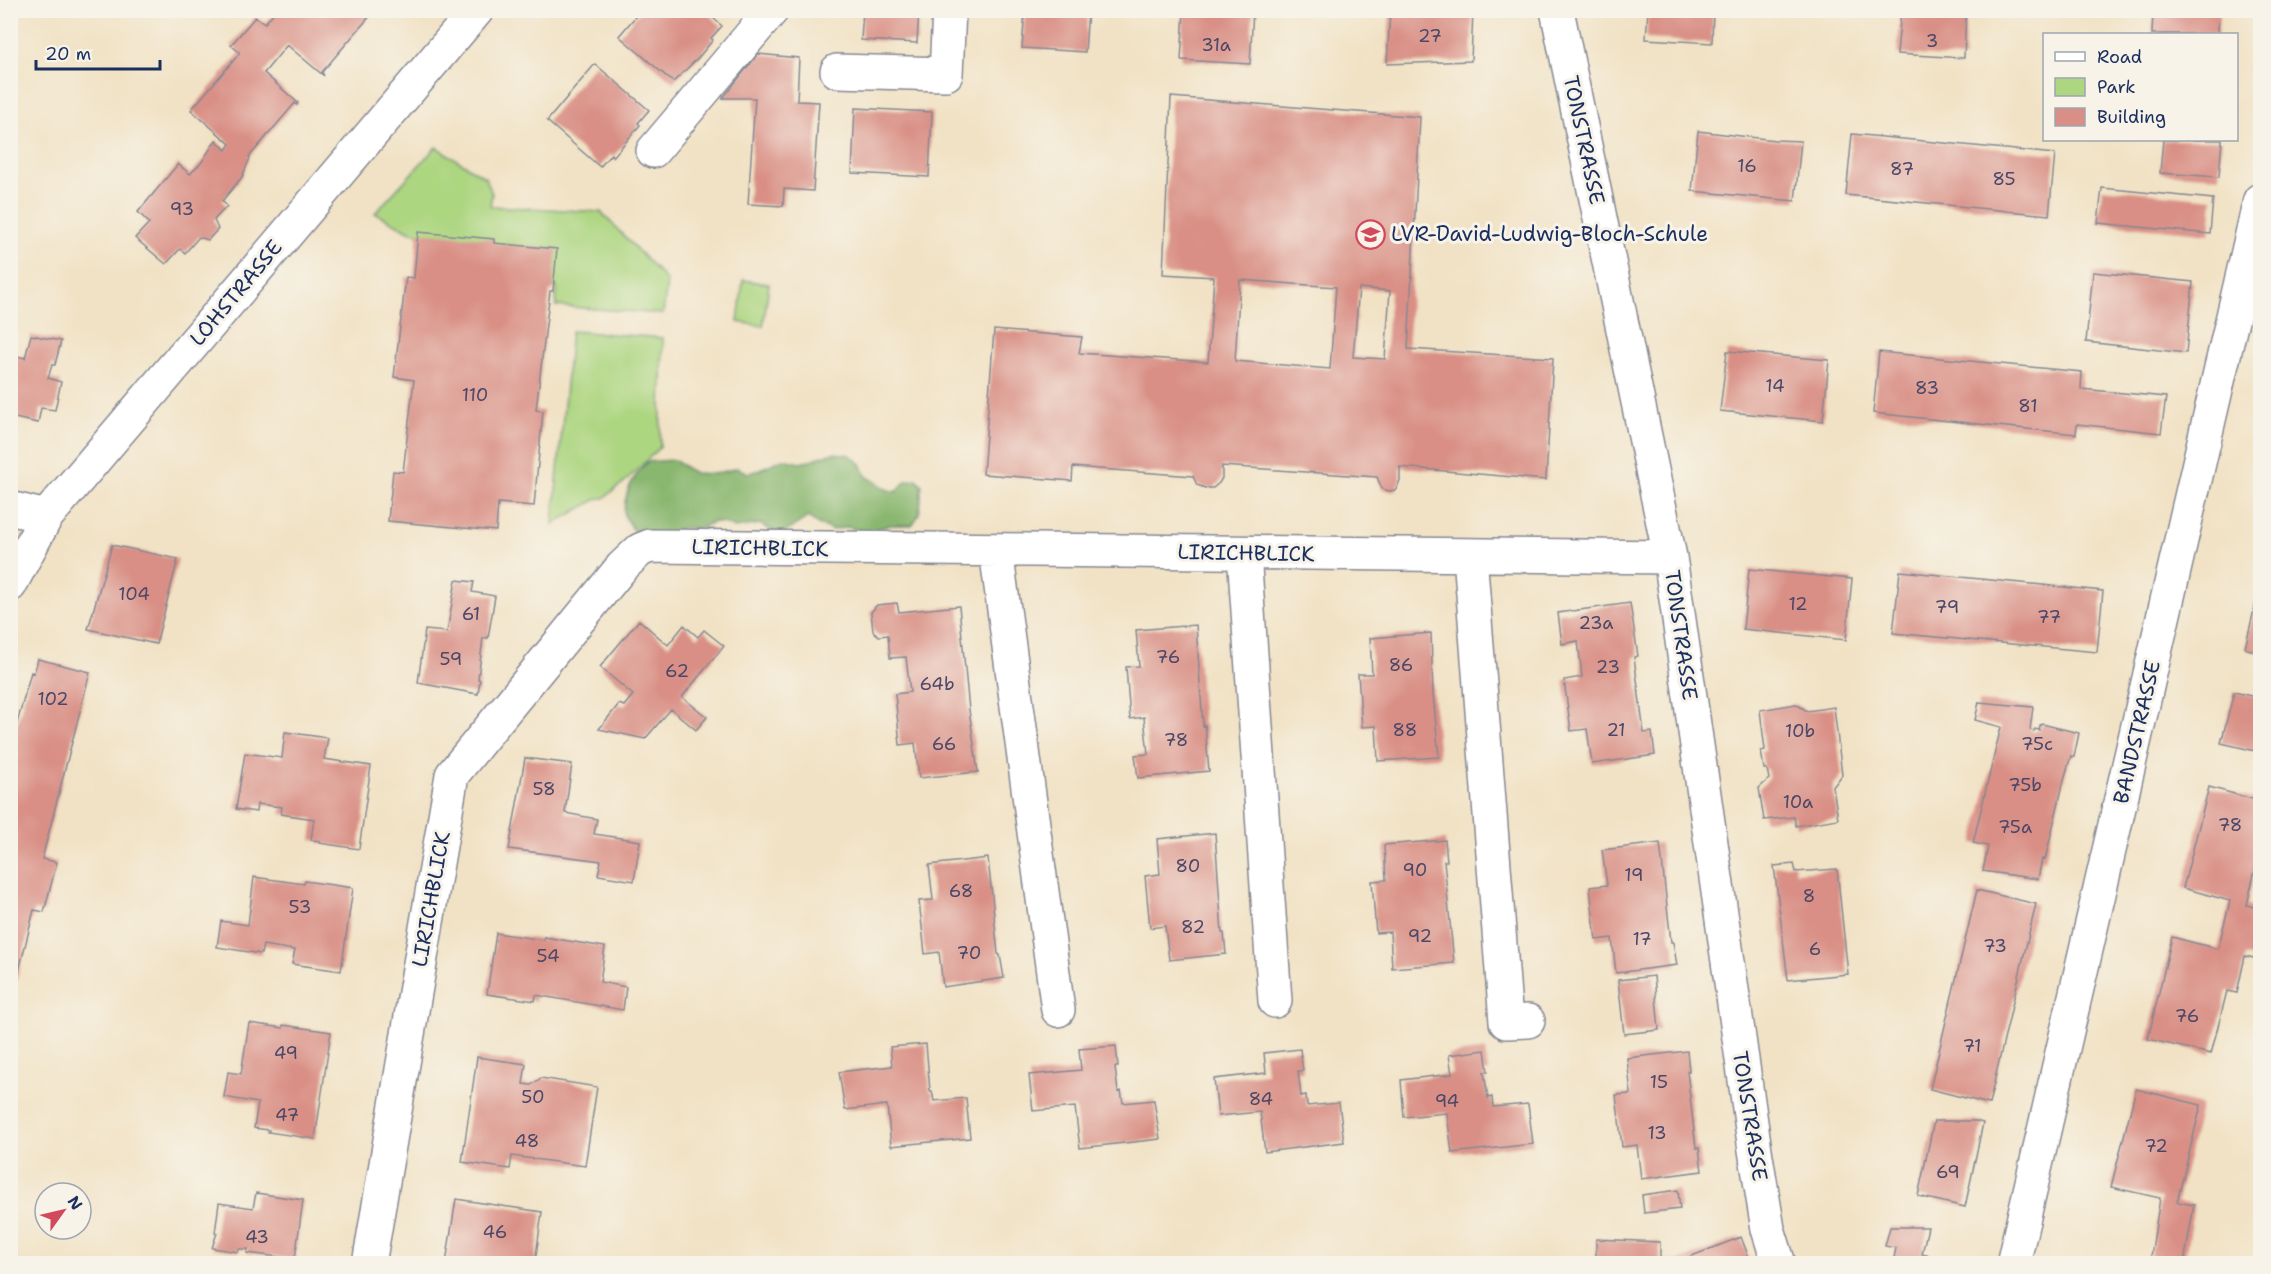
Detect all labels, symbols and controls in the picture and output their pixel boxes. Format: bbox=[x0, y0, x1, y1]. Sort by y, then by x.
house number: 27 bbox=[1418, 24, 1442, 48]
house number: 3 bbox=[1926, 29, 1938, 53]
scale bar bbox=[36, 33, 160, 71]
house number: 31a bbox=[1201, 33, 1231, 57]
legend bbox=[2043, 33, 2238, 141]
text: 20 m bbox=[45, 42, 91, 66]
text: Road bbox=[2097, 45, 2142, 69]
street label: TONSTRASSE bbox=[1557, 73, 1611, 207]
text: Park bbox=[2097, 75, 2136, 99]
text: Building bbox=[2097, 105, 2166, 129]
house number: 16 bbox=[1737, 154, 1757, 178]
house number: 87 bbox=[1890, 157, 1914, 181]
house number: 85 bbox=[1992, 167, 2016, 191]
house number: 93 bbox=[170, 197, 194, 221]
school or university icon: LVR-David-Ludwig-Bloch-Schule bbox=[1354, 218, 1386, 250]
place label: LVR-David-Ludwig-Bloch-Schule bbox=[1391, 220, 1708, 248]
street label: LOHSTRASSE bbox=[183, 234, 289, 352]
house number: 14 bbox=[1765, 374, 1785, 398]
house number: 83 bbox=[1915, 376, 1939, 400]
house number: 110 bbox=[462, 383, 488, 407]
house number: 81 bbox=[2018, 394, 2038, 418]
street label: LIRICHBLICK bbox=[691, 533, 829, 563]
street label: LIRICHBLICK bbox=[1177, 538, 1315, 568]
street label: TONSTRASSE bbox=[1658, 568, 1704, 702]
house number: 104 bbox=[118, 582, 150, 606]
house number: 12 bbox=[1788, 592, 1808, 616]
house number: 79 bbox=[1935, 595, 1959, 619]
house number: 61 bbox=[462, 602, 480, 626]
house number: 77 bbox=[2037, 605, 2061, 629]
house number: 23a bbox=[1578, 611, 1614, 635]
house number: 76 bbox=[1156, 645, 1180, 669]
house number: 59 bbox=[440, 647, 462, 671]
house number: 86 bbox=[1389, 653, 1413, 677]
house number: 23 bbox=[1596, 655, 1620, 679]
street label: BANDSTRASSE bbox=[2107, 657, 2167, 807]
house number: 62 bbox=[665, 659, 689, 683]
house number: 64b bbox=[919, 672, 955, 696]
house number: 102 bbox=[37, 687, 69, 711]
house number: 88 bbox=[1393, 718, 1417, 742]
house number: 21 bbox=[1606, 718, 1626, 742]
house number: 10b bbox=[1785, 719, 1815, 743]
house number: 78 bbox=[1164, 728, 1188, 752]
house number: 66 bbox=[932, 732, 956, 756]
house number: 75c bbox=[2021, 732, 2053, 756]
house number: 75b bbox=[2008, 773, 2042, 797]
house number: 58 bbox=[532, 777, 556, 801]
house number: 10a bbox=[1783, 790, 1813, 814]
house number: 78 bbox=[2218, 813, 2242, 837]
house number: 75a bbox=[1998, 815, 2032, 839]
street label: LIRICHBLICK bbox=[405, 828, 457, 969]
house number: 80 bbox=[1176, 854, 1200, 878]
house number: 90 bbox=[1403, 858, 1427, 882]
house number: 19 bbox=[1624, 863, 1644, 887]
house number: 68 bbox=[949, 879, 973, 903]
house number: 8 bbox=[1803, 884, 1815, 908]
house number: 53 bbox=[289, 895, 311, 919]
house number: 82 bbox=[1181, 915, 1205, 939]
house number: 92 bbox=[1408, 924, 1432, 948]
house number: 17 bbox=[1632, 927, 1652, 951]
house number: 73 bbox=[1983, 934, 2007, 958]
house number: 6 bbox=[1809, 937, 1821, 961]
house number: 70 bbox=[957, 941, 981, 965]
house number: 54 bbox=[536, 944, 560, 968]
house number: 76 bbox=[2175, 1004, 2199, 1028]
house number: 71 bbox=[1962, 1034, 1982, 1058]
house number: 49 bbox=[274, 1041, 298, 1065]
street label: TONSTRASSE bbox=[1726, 1049, 1774, 1183]
house number: 15 bbox=[1650, 1070, 1668, 1094]
house number: 50 bbox=[521, 1085, 545, 1109]
house number: 84 bbox=[1249, 1087, 1273, 1111]
house number: 94 bbox=[1435, 1089, 1459, 1113]
house number: 47 bbox=[275, 1103, 299, 1127]
house number: 13 bbox=[1647, 1121, 1667, 1145]
house number: 48 bbox=[515, 1129, 539, 1153]
house number: 72 bbox=[2144, 1134, 2168, 1158]
house number: 69 bbox=[1936, 1160, 1960, 1184]
north arrow bbox=[33, 1181, 93, 1241]
text: N bbox=[63, 1192, 87, 1214]
house number: 46 bbox=[483, 1220, 507, 1244]
house number: 43 bbox=[245, 1225, 269, 1249]

